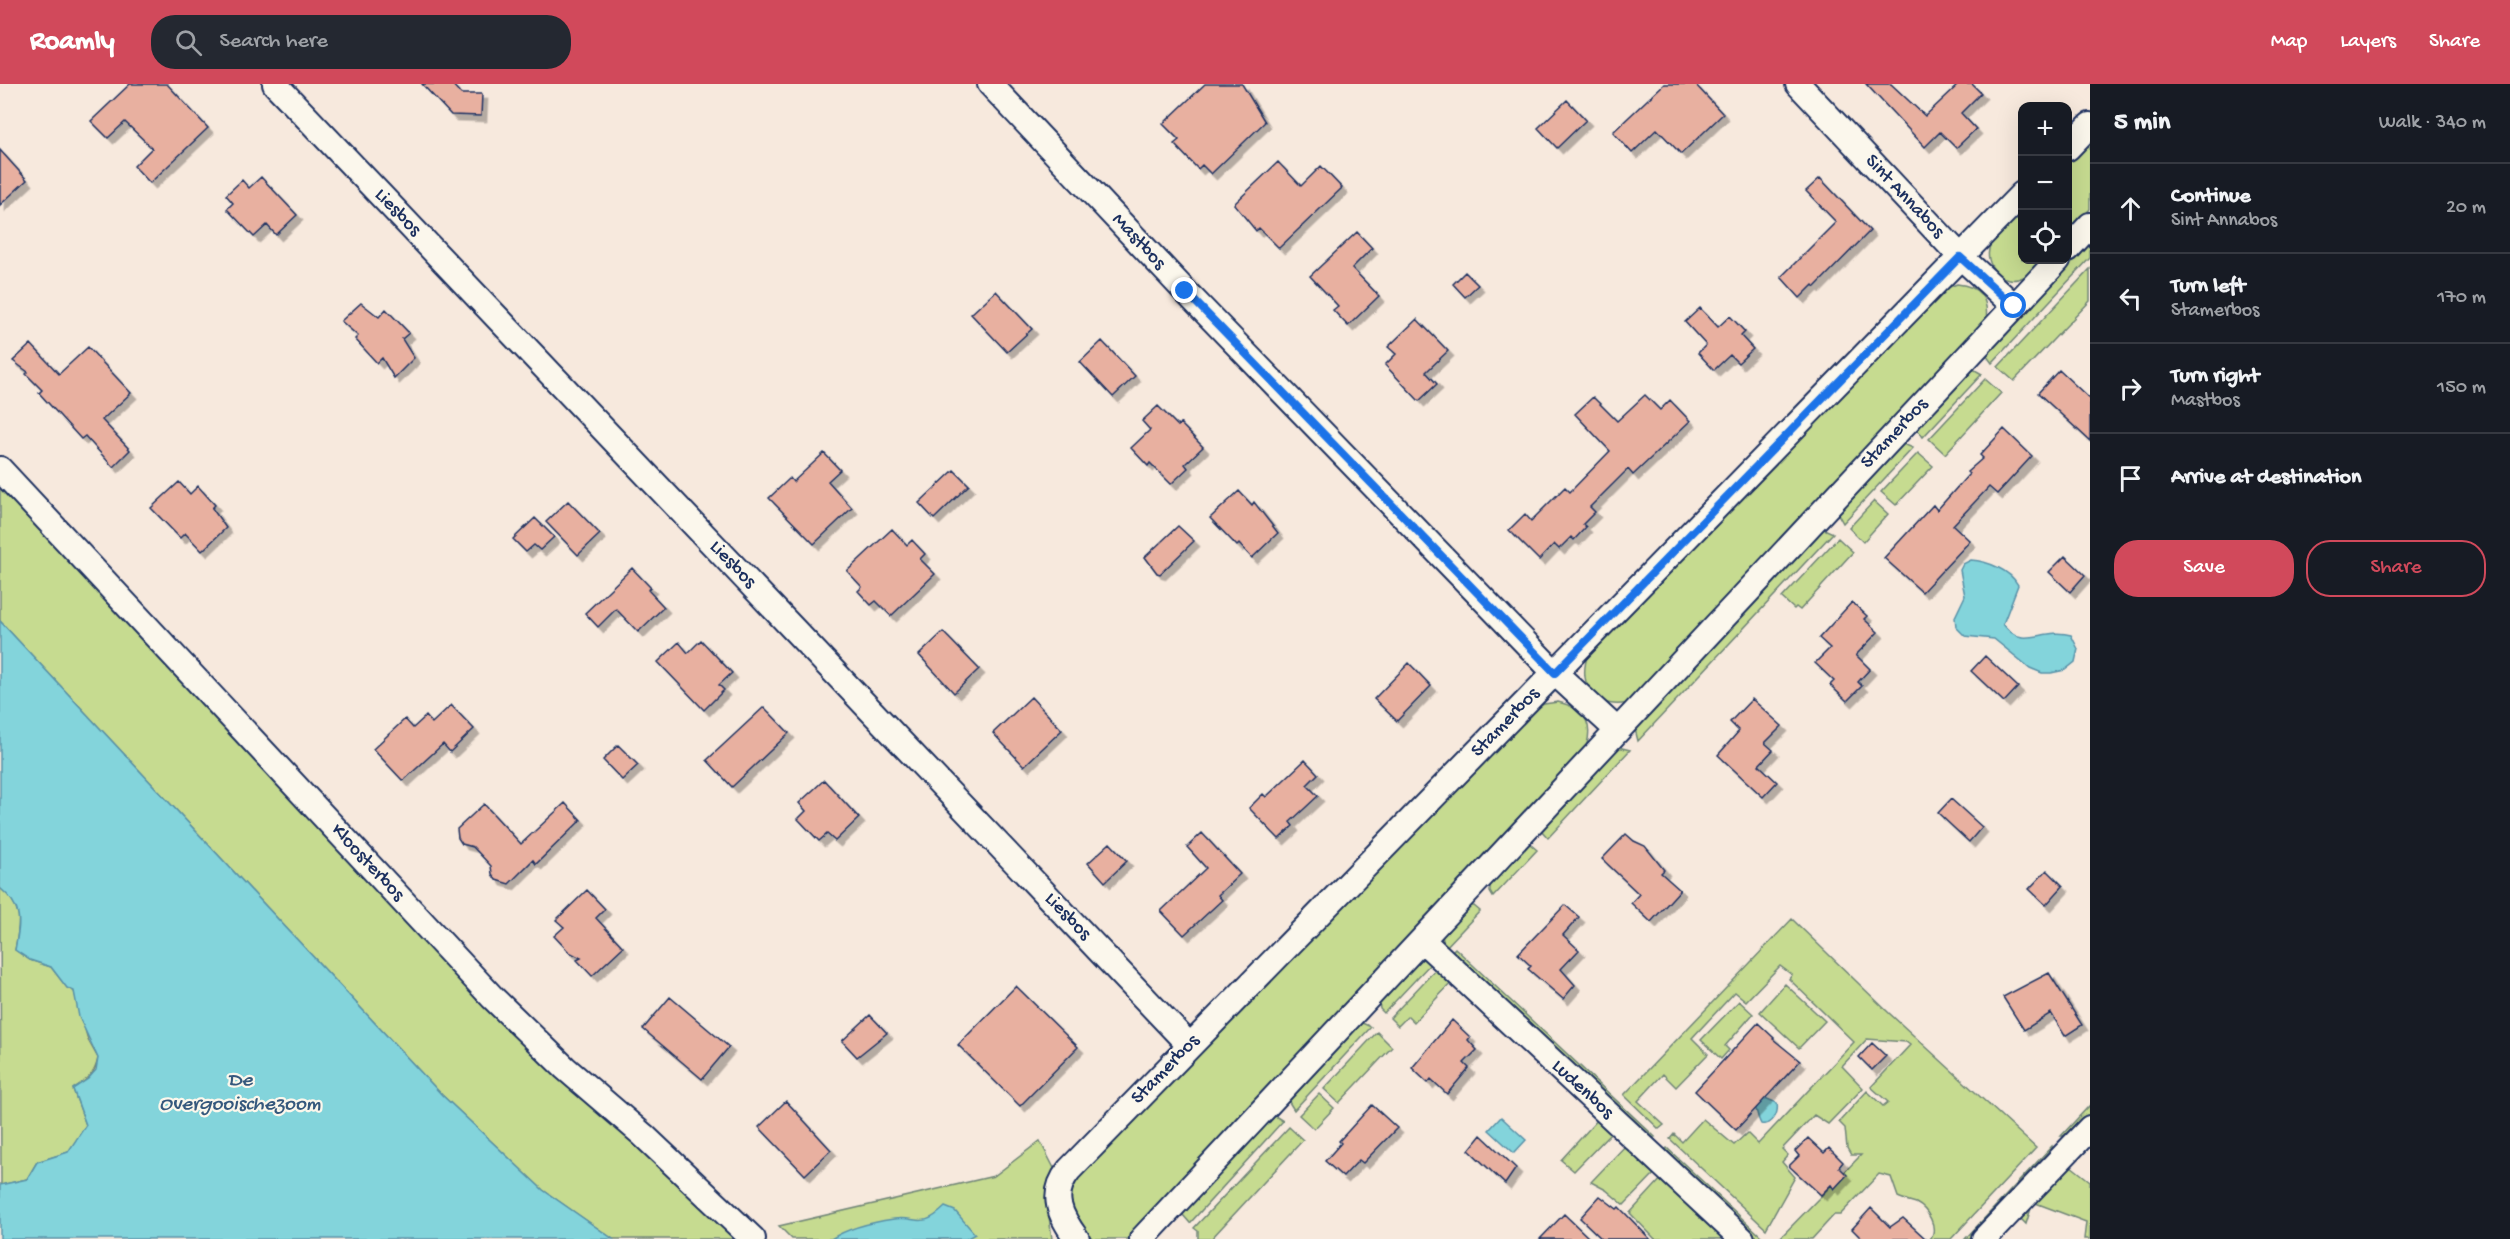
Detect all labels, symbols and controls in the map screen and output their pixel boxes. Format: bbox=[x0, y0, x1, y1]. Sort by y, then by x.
search box bbox=[151, 15, 571, 69]
text: Roamly bbox=[30, 26, 115, 59]
icon: search bbox=[172, 26, 205, 59]
text: Search here bbox=[220, 29, 328, 55]
text: Map bbox=[2271, 30, 2307, 55]
text: Layers bbox=[2340, 30, 2396, 55]
text: Share bbox=[2429, 30, 2480, 55]
map controls bbox=[2018, 102, 2072, 264]
button: + bbox=[2018, 102, 2072, 156]
text: 5 min bbox=[2114, 108, 2170, 139]
text: Walk · 340 m bbox=[2379, 112, 2486, 135]
street label: Sint Annabos bbox=[1859, 150, 1949, 244]
button: − bbox=[2018, 156, 2072, 210]
street label: Liesbos bbox=[369, 184, 426, 242]
text: Continue bbox=[2171, 184, 2251, 210]
icon: ahead bbox=[2114, 192, 2147, 225]
text: 20 m bbox=[2446, 197, 2486, 220]
street label: Mastbos bbox=[1106, 209, 1170, 275]
button: locate bbox=[2018, 210, 2072, 264]
text: Sint Annabos bbox=[2171, 210, 2277, 233]
text: Turn left bbox=[2171, 274, 2245, 300]
route end bbox=[1171, 277, 1197, 303]
icon: left bbox=[2114, 282, 2147, 315]
text: 170 m bbox=[2437, 287, 2486, 310]
route start bbox=[2000, 292, 2026, 318]
text: Stamerbos bbox=[2171, 300, 2259, 323]
text: Turn right bbox=[2171, 364, 2259, 390]
icon: right bbox=[2114, 372, 2147, 405]
text: 150 m bbox=[2437, 377, 2486, 400]
text: Mastbos bbox=[2171, 390, 2240, 413]
street label: Stamerbos bbox=[1856, 393, 1934, 474]
icon: arrive bbox=[2114, 462, 2147, 495]
text: Arrive at destination bbox=[2171, 465, 2361, 491]
street label: Liesbos bbox=[704, 536, 761, 594]
button: Save bbox=[2114, 540, 2294, 597]
button: Share bbox=[2306, 540, 2486, 597]
street label: Stamerbos bbox=[1467, 683, 1545, 763]
street label: Kloosterbos bbox=[325, 820, 409, 907]
street label: Liesbos bbox=[1039, 888, 1096, 946]
street label: Stamerbos bbox=[1127, 1030, 1205, 1110]
street label: Ludenbos bbox=[1546, 1055, 1618, 1125]
water label: De Overgooischezoom bbox=[159, 1069, 321, 1118]

